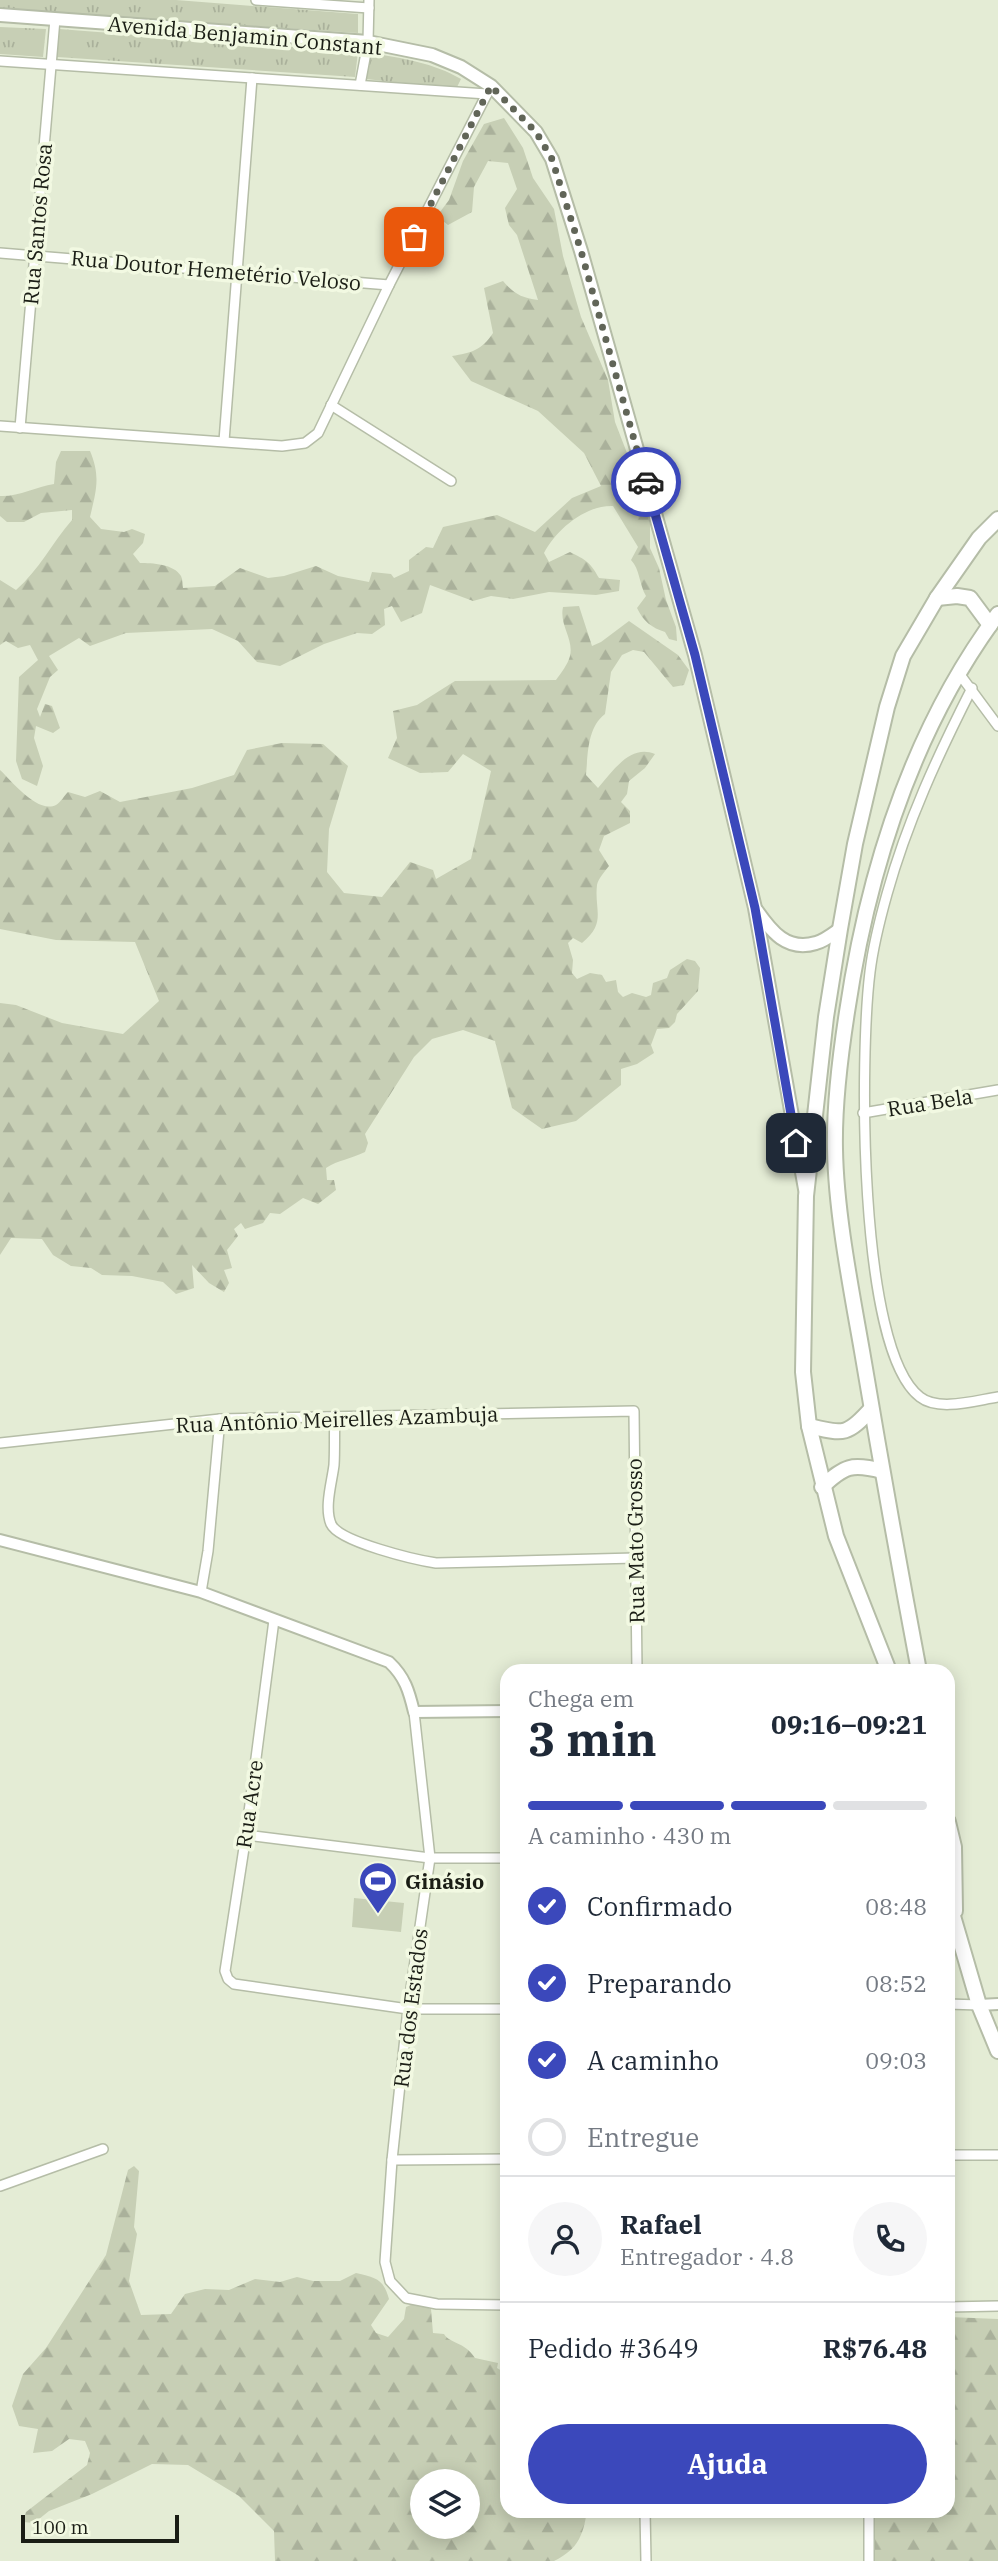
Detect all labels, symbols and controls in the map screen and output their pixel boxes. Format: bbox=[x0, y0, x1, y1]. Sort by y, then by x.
street label: Avenida Benjamin Constant bbox=[107, 9, 383, 61]
street label: Rua Santos Rosa bbox=[16, 142, 58, 306]
pin bbox=[384, 207, 444, 267]
icon: bag bbox=[395, 218, 433, 256]
street label: Rua Doutor Hemetério Veloso bbox=[70, 243, 362, 297]
courier bbox=[611, 447, 681, 517]
icon: car bbox=[627, 463, 665, 501]
street label: Rua Bela bbox=[885, 1081, 975, 1123]
pin bbox=[766, 1113, 826, 1173]
icon: home bbox=[777, 1124, 815, 1162]
street label: Rua Antônio Meirelles Azambuja bbox=[175, 1399, 499, 1439]
street label: Rua Mato Grosso bbox=[620, 1458, 650, 1624]
text: Chega em bbox=[528, 1683, 634, 1713]
text: 09:16–09:21 bbox=[771, 1707, 927, 1741]
text: 3 min bbox=[528, 1709, 657, 1769]
street label: Rua Acre bbox=[229, 1758, 269, 1850]
text: A caminho · 430 m bbox=[528, 1820, 731, 1850]
sports icon: Ginásio bbox=[357, 1860, 399, 1915]
place label: Ginásio bbox=[405, 1867, 484, 1895]
icon: check bbox=[528, 1887, 566, 1925]
text: Confirmado bbox=[587, 1889, 732, 1923]
text: 08:48 bbox=[865, 1891, 927, 1921]
street label: Rua dos Estados bbox=[386, 1927, 434, 2089]
icon: check bbox=[528, 1964, 566, 2002]
text: Preparando bbox=[587, 1966, 732, 2000]
text: 08:52 bbox=[865, 1968, 927, 1998]
icon: check bbox=[528, 2041, 566, 2079]
text: A caminho bbox=[587, 2043, 719, 2077]
text: 09:03 bbox=[865, 2045, 927, 2075]
text: Entregue bbox=[587, 2120, 699, 2154]
button: person bbox=[528, 2202, 602, 2276]
button: phone bbox=[853, 2202, 927, 2276]
text: Rafael bbox=[620, 2207, 702, 2241]
text: Entregador · 4.8 bbox=[620, 2241, 794, 2271]
text: Pedido #3649 bbox=[528, 2331, 699, 2365]
text: R$76.48 bbox=[823, 2331, 927, 2365]
button: Ajuda bbox=[528, 2424, 927, 2504]
map controls bbox=[410, 2469, 480, 2539]
button: layers bbox=[410, 2469, 480, 2539]
scale bar bbox=[21, 2512, 178, 2544]
text: 100 m bbox=[32, 2515, 89, 2539]

